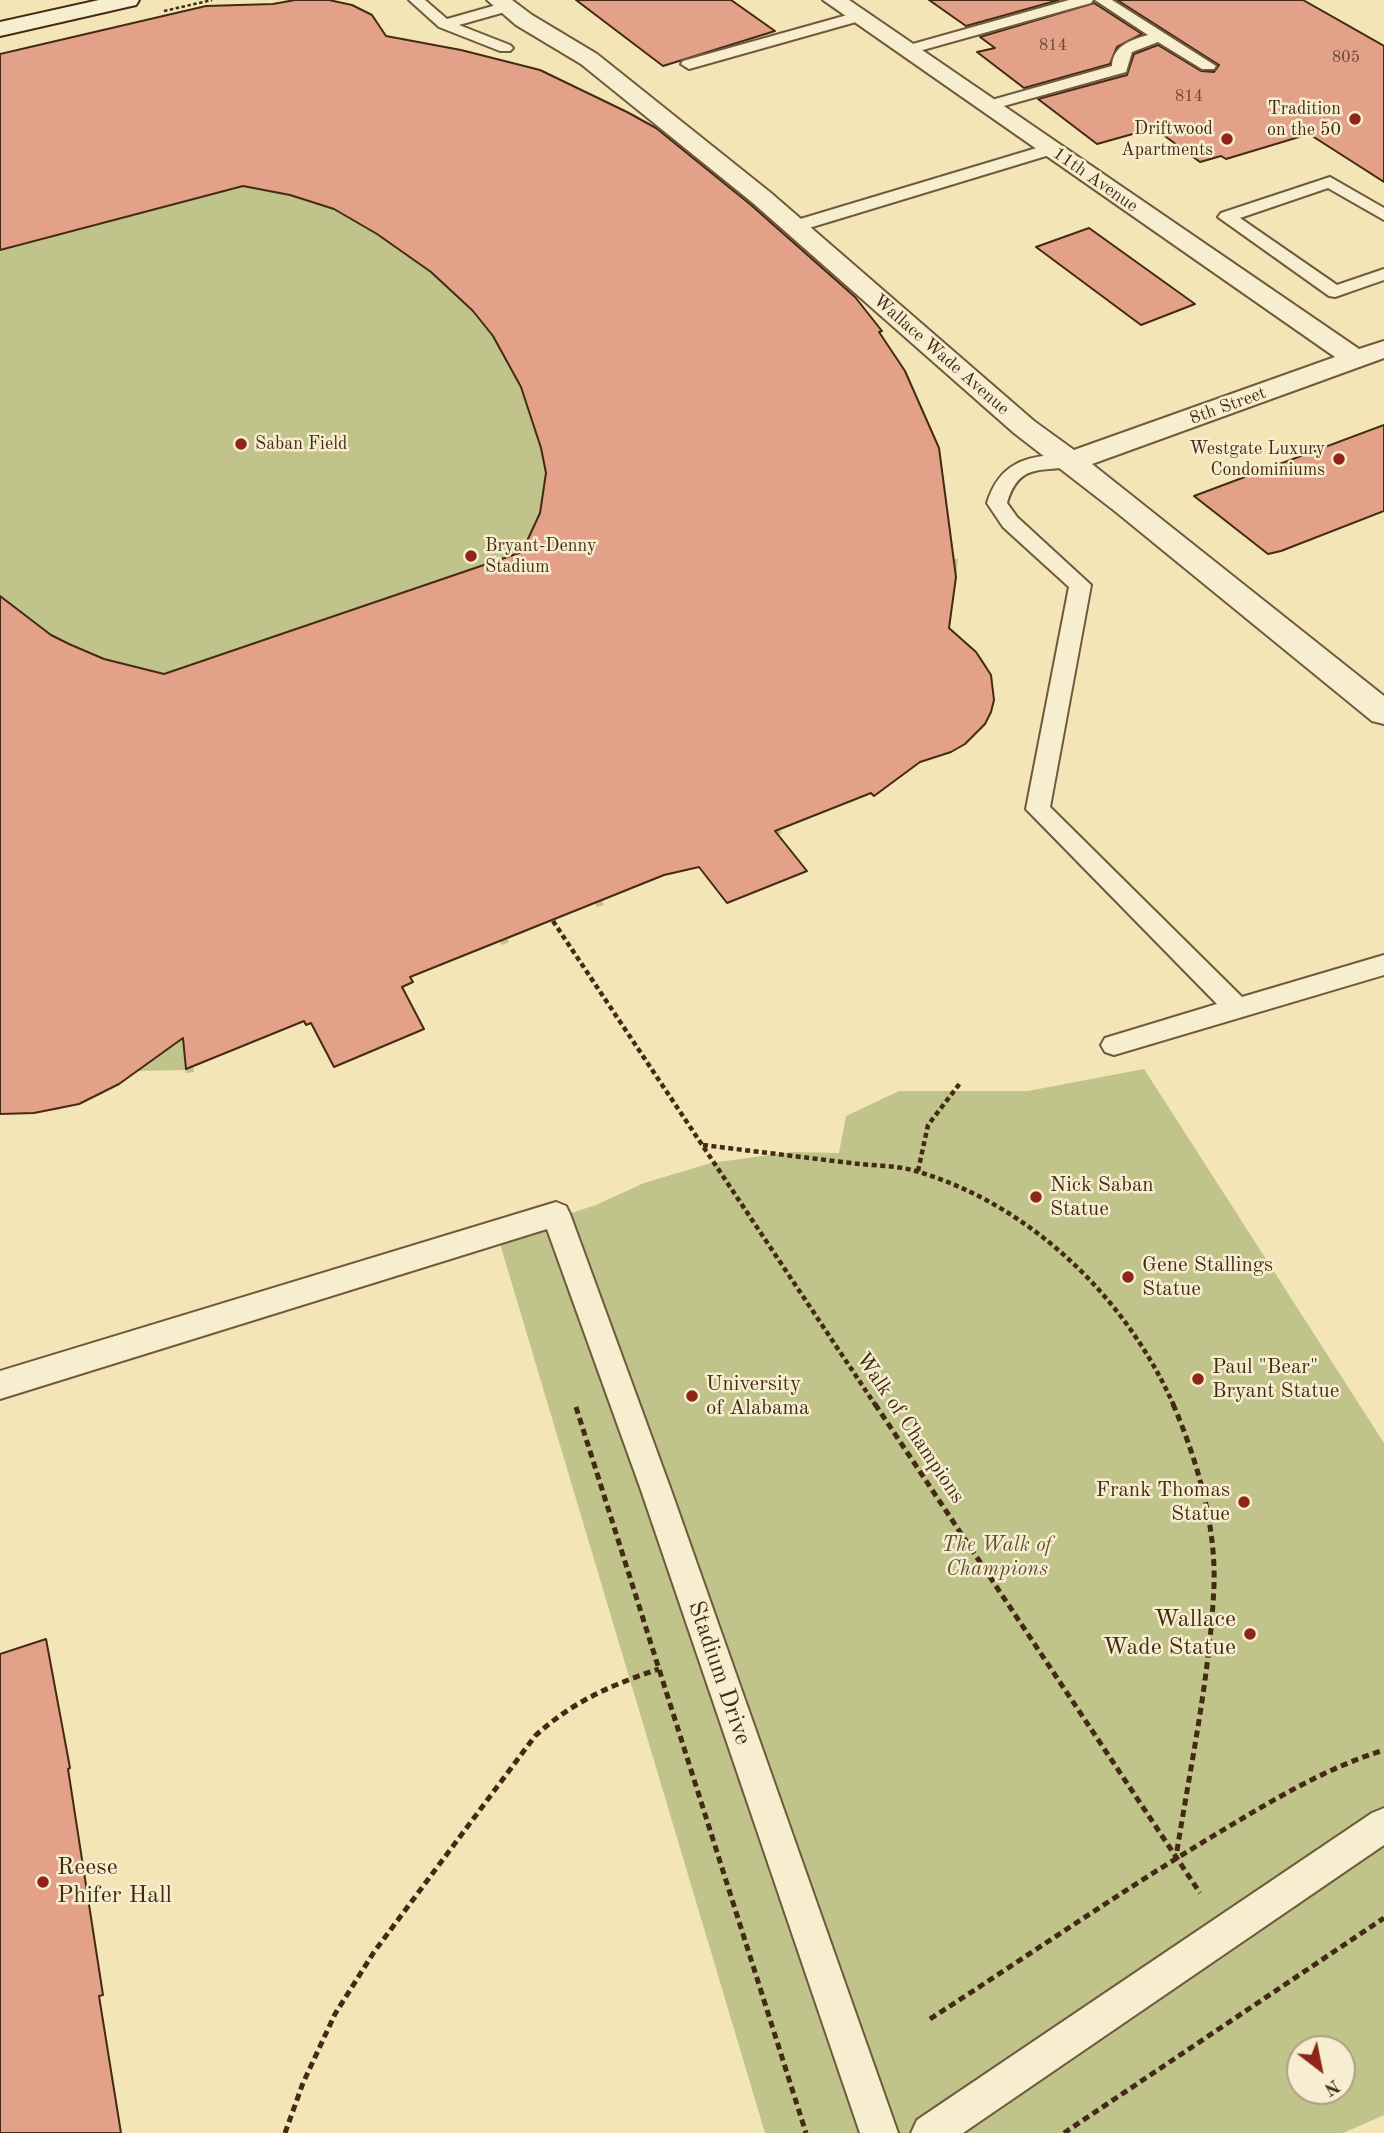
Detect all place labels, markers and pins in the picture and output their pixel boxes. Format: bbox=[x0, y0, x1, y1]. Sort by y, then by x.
place label: Tradition on the 50 bbox=[1267, 98, 1341, 140]
marker: Tradition on the 50 bbox=[1347, 111, 1363, 127]
place label: Driftwood Apartments bbox=[1121, 118, 1213, 160]
marker: Driftwood Apartments bbox=[1219, 131, 1235, 147]
place label: Saban Field bbox=[255, 433, 347, 455]
marker: Saban Field bbox=[233, 436, 249, 452]
place label: Westgate Luxury Condominiums bbox=[1189, 438, 1325, 480]
marker: Westgate Luxury Condominiums bbox=[1331, 451, 1347, 467]
place label: Bryant-Denny Stadium bbox=[485, 535, 597, 578]
marker: Bryant-Denny Stadium bbox=[463, 548, 479, 564]
place label: Nick Saban Statue bbox=[1050, 1172, 1154, 1222]
marker: Nick Saban Statue bbox=[1028, 1189, 1044, 1205]
place label: Gene Stallings Statue bbox=[1142, 1252, 1273, 1302]
marker: Gene Stallings Statue bbox=[1120, 1269, 1136, 1285]
place label: Paul "Bear" Bryant Statue bbox=[1212, 1354, 1339, 1404]
place label: University of Alabama bbox=[706, 1371, 809, 1421]
marker: Paul "Bear" Bryant Statue bbox=[1190, 1371, 1206, 1387]
marker: University of Alabama bbox=[684, 1388, 700, 1404]
place label: Frank Thomas Statue bbox=[1096, 1477, 1230, 1527]
marker: Frank Thomas Statue bbox=[1236, 1494, 1252, 1510]
place label: Wallace Wade Statue bbox=[1103, 1606, 1236, 1662]
marker: Wallace Wade Statue bbox=[1242, 1626, 1258, 1642]
place label: Reese Phifer Hall bbox=[57, 1854, 172, 1910]
marker: Reese Phifer Hall bbox=[35, 1874, 51, 1890]

